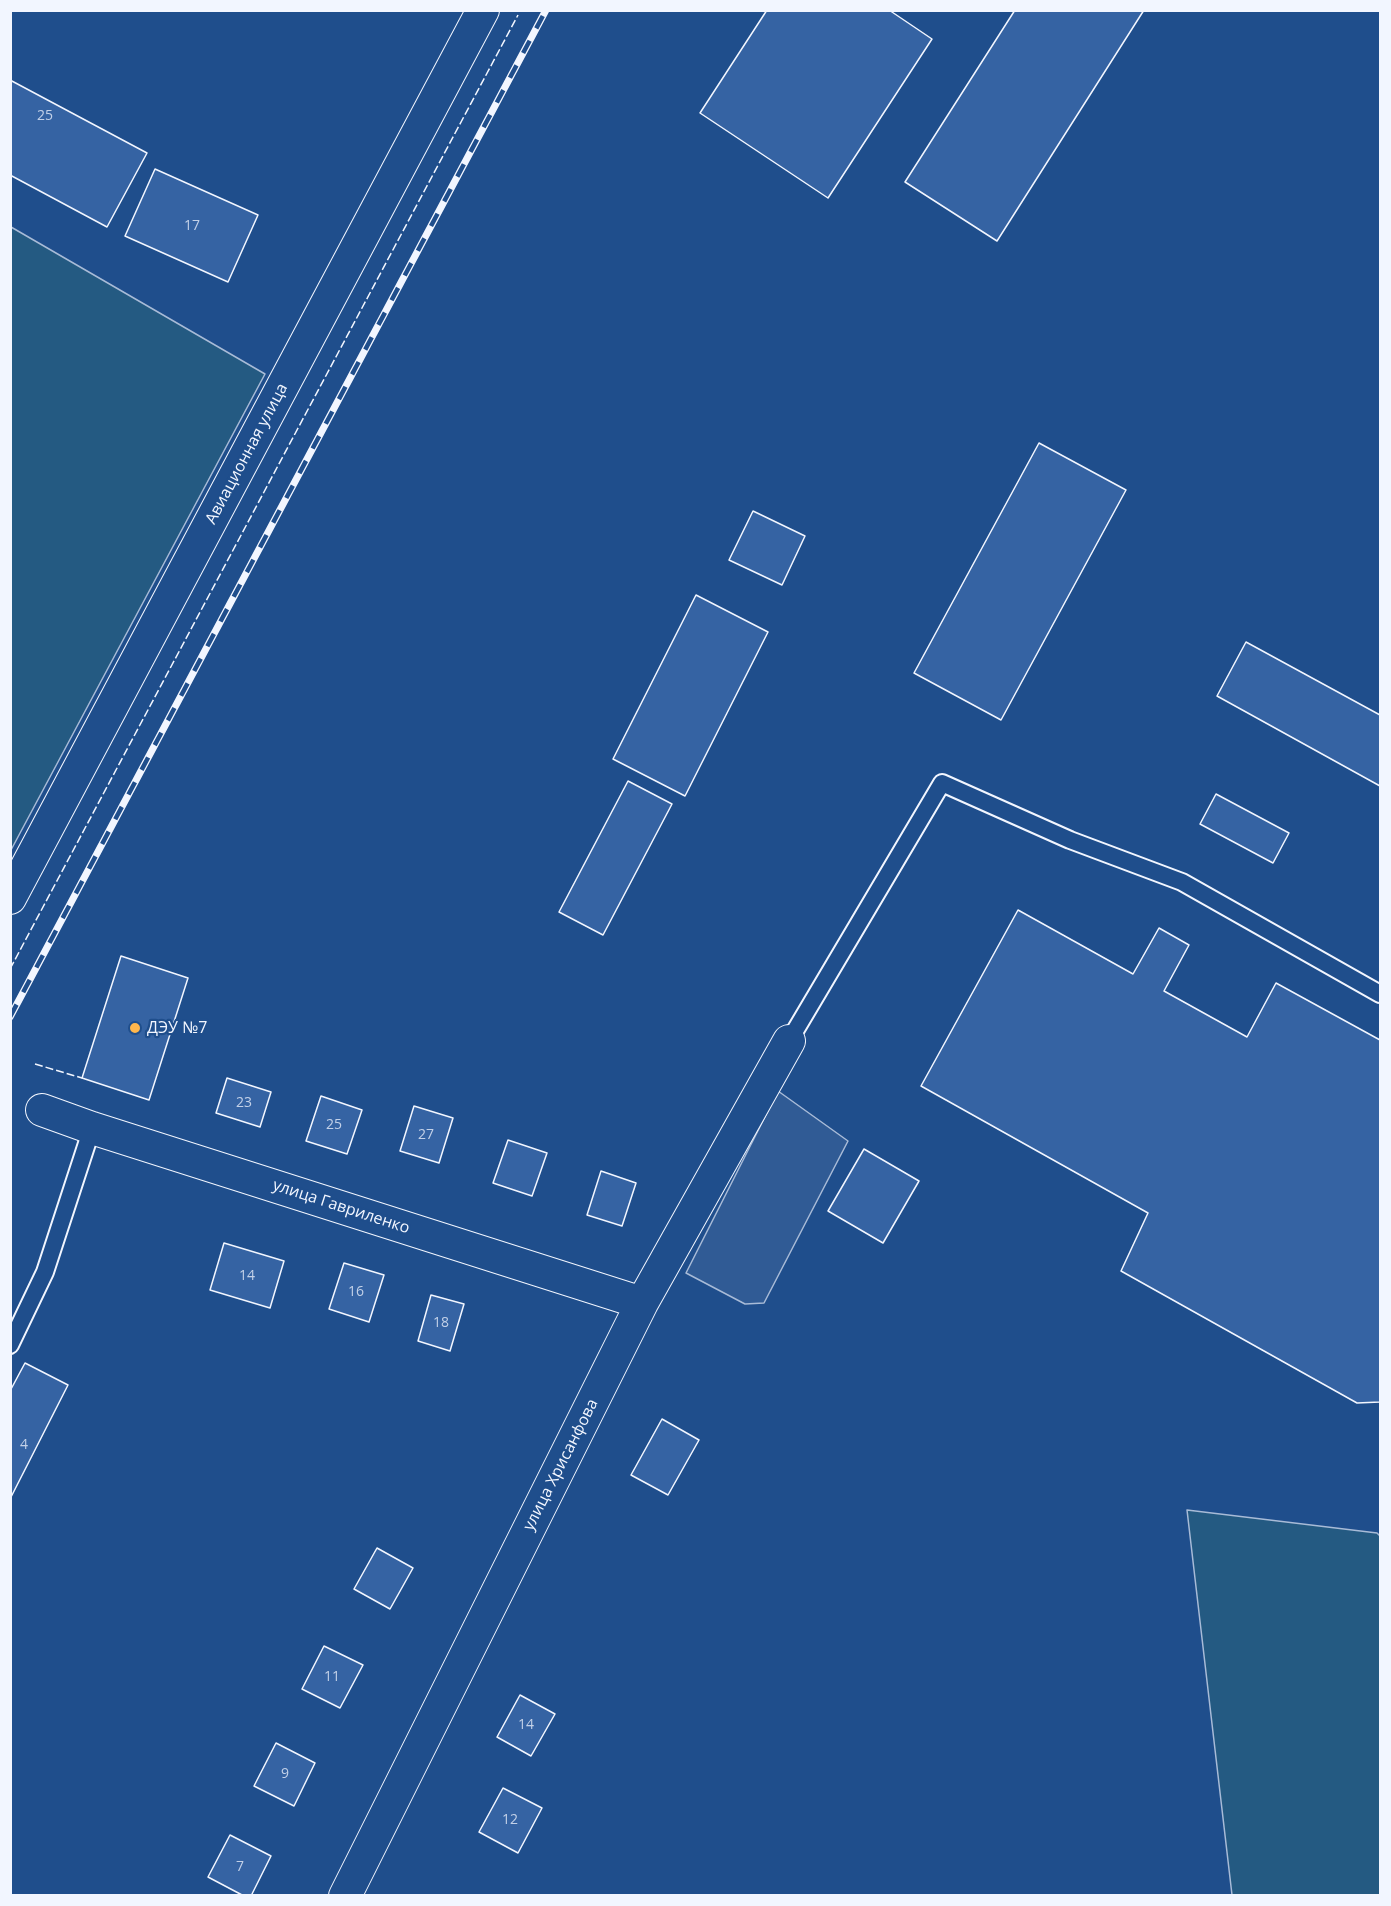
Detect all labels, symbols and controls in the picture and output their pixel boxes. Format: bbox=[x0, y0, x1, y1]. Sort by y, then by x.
house number: 25 bbox=[37, 108, 53, 124]
house number: 17 bbox=[184, 218, 200, 234]
street label: Авиационная улица bbox=[202, 380, 292, 528]
place label: ДЭУ №7 bbox=[147, 1018, 208, 1038]
marker: ДЭУ №7 bbox=[128, 1021, 142, 1035]
house number: 23 bbox=[236, 1095, 252, 1111]
house number: 25 bbox=[326, 1117, 342, 1133]
house number: 27 bbox=[418, 1127, 434, 1143]
street label: улица Гавриленко bbox=[270, 1176, 412, 1238]
house number: 14 bbox=[239, 1268, 255, 1284]
house number: 16 bbox=[348, 1284, 364, 1300]
house number: 18 bbox=[433, 1315, 449, 1331]
street label: улица Хрисанфова bbox=[519, 1396, 603, 1534]
house number: 4 bbox=[20, 1437, 28, 1453]
house number: 11 bbox=[324, 1669, 340, 1685]
house number: 14 bbox=[518, 1717, 534, 1733]
house number: 9 bbox=[281, 1766, 289, 1782]
house number: 12 bbox=[502, 1812, 518, 1828]
house number: 7 bbox=[236, 1859, 244, 1875]

